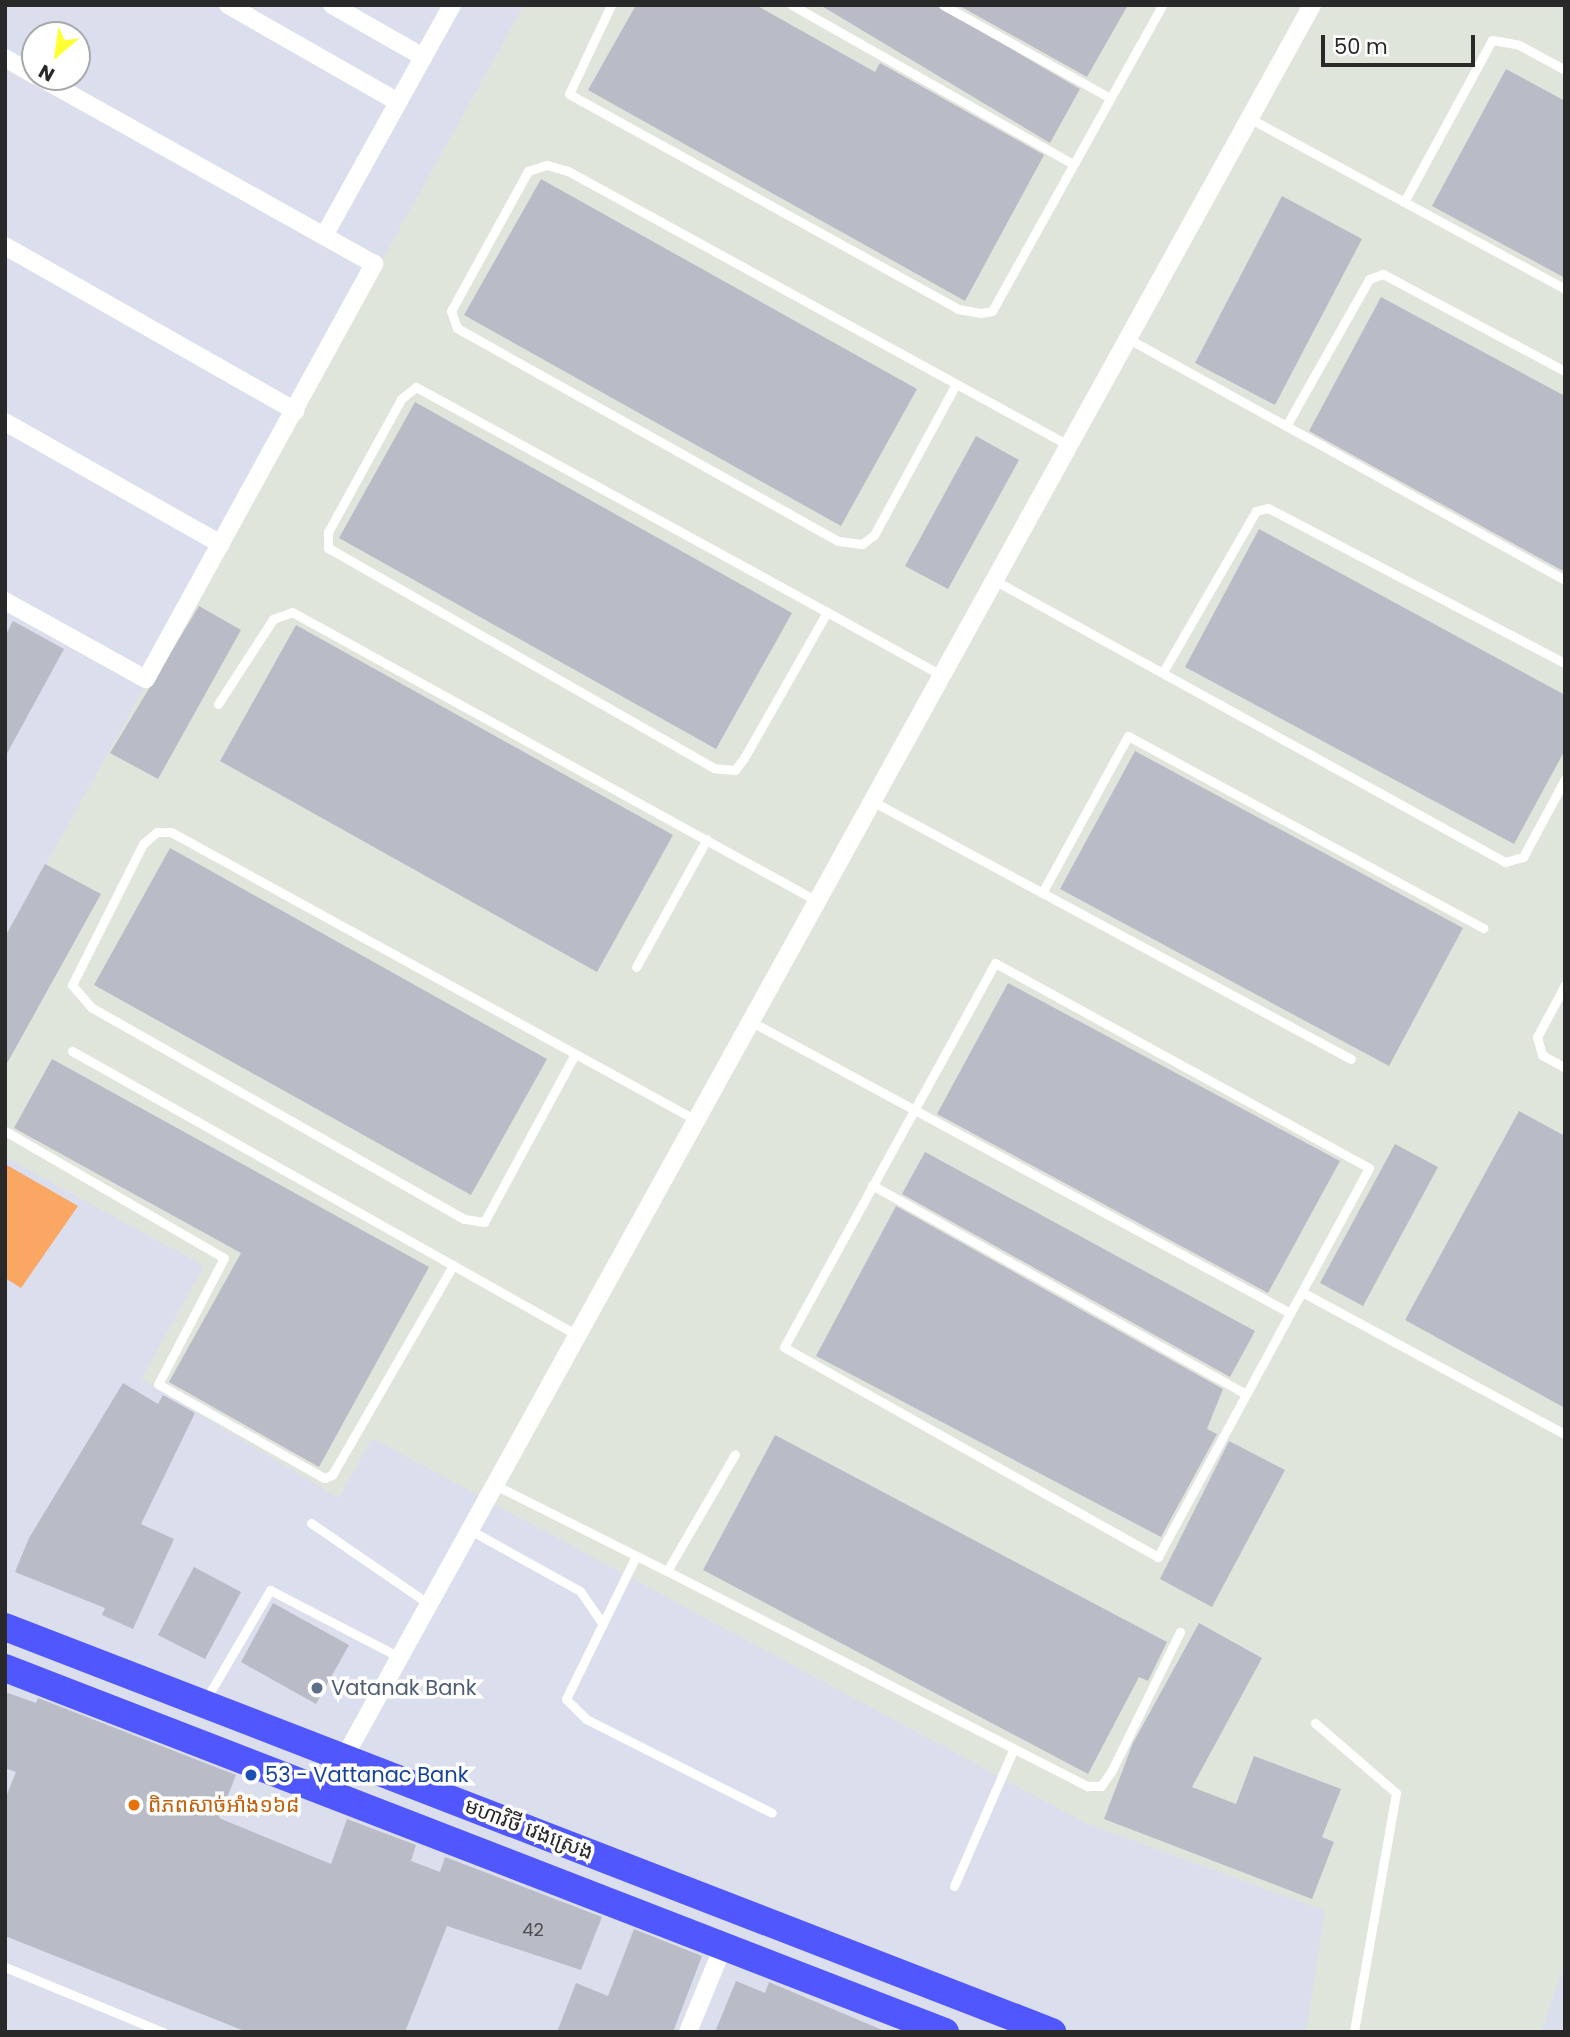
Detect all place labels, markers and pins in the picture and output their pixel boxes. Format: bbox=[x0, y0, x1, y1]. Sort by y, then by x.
place label: Vatanak Bank bbox=[331, 1675, 477, 1701]
marker: Vatanak Bank bbox=[309, 1680, 325, 1696]
place label: 53 - Vattanac Bank bbox=[265, 1762, 469, 1788]
marker: 53 - Vattanac Bank bbox=[243, 1767, 259, 1783]
place label: ពិភពសាច់អាំង១៦៨ bbox=[148, 1792, 299, 1818]
marker: ពិភពសាច់អាំង១៦៨ bbox=[126, 1797, 142, 1813]

